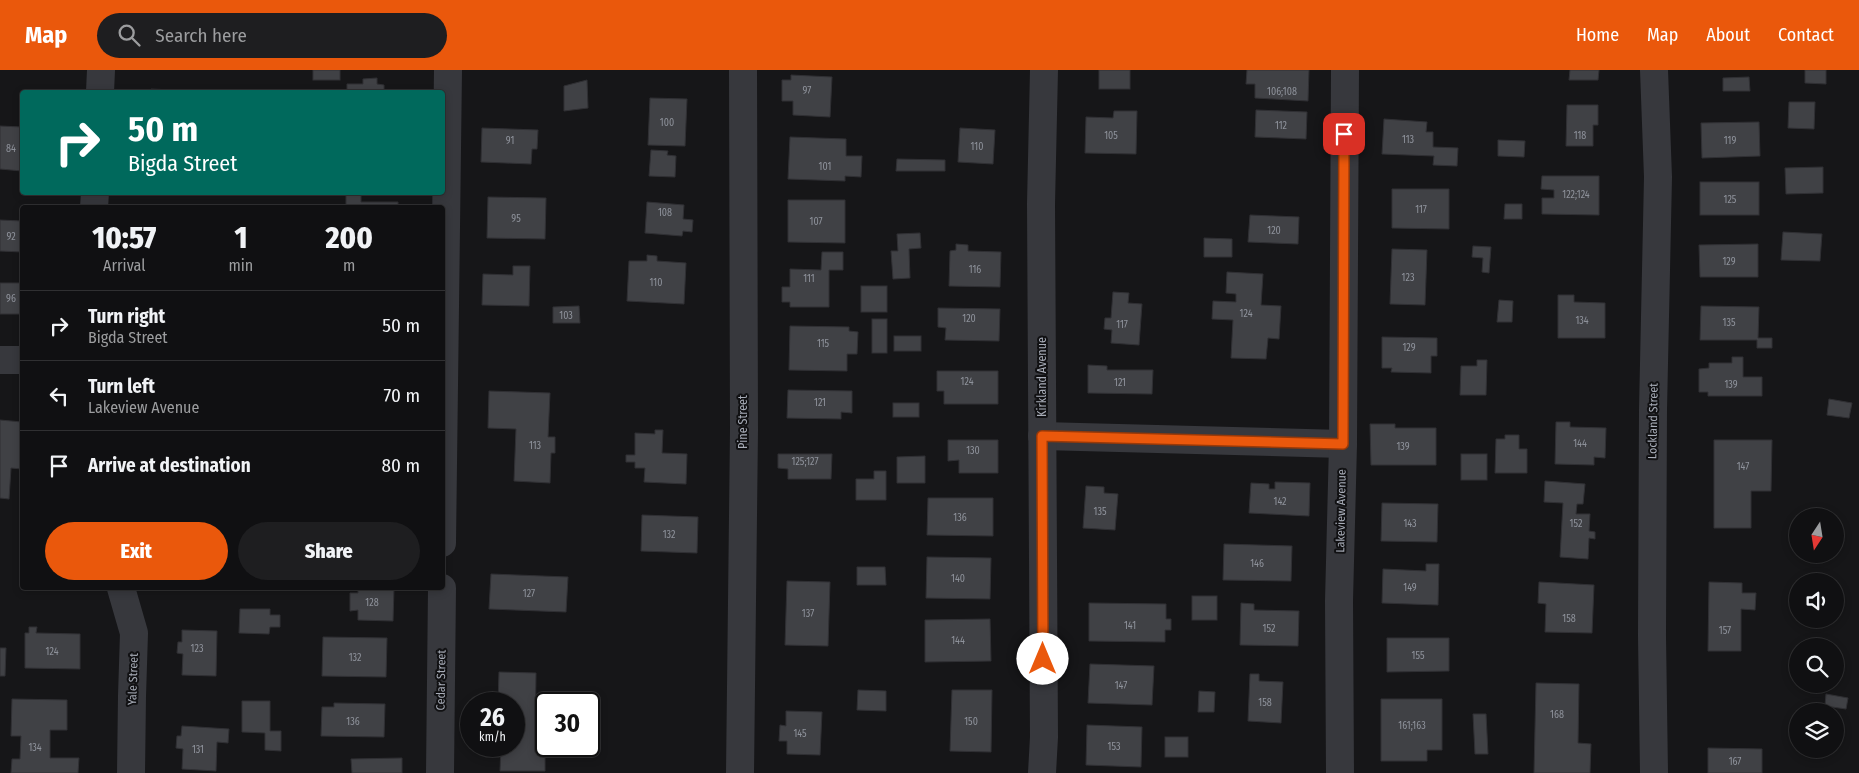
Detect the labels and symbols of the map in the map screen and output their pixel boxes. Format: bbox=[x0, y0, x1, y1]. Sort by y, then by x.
house number: 97 bbox=[803, 85, 811, 97]
house number: 106;108 bbox=[1267, 86, 1297, 98]
pin bbox=[1323, 113, 1365, 155]
house number: 100 bbox=[660, 117, 674, 129]
house number: 112 bbox=[1275, 120, 1288, 132]
house number: 105 bbox=[1104, 130, 1118, 142]
house number: 118 bbox=[1574, 130, 1586, 142]
house number: 113 bbox=[1402, 134, 1415, 146]
house number: 91 bbox=[506, 135, 514, 147]
house number: 119 bbox=[1724, 135, 1736, 147]
house number: 110 bbox=[971, 141, 983, 153]
house number: 84 bbox=[6, 143, 16, 155]
house number: 101 bbox=[819, 161, 831, 173]
house number: 122;124 bbox=[1562, 189, 1590, 201]
house number: 125 bbox=[1724, 194, 1737, 206]
house number: 117 bbox=[1415, 204, 1427, 216]
house number: 108 bbox=[658, 207, 672, 219]
house number: 95 bbox=[511, 213, 521, 225]
house number: 107 bbox=[810, 216, 822, 228]
house number: 120 bbox=[1267, 225, 1281, 237]
house number: 92 bbox=[6, 231, 16, 243]
house number: 129 bbox=[1722, 256, 1736, 268]
house number: 116 bbox=[969, 264, 981, 276]
house number: 123 bbox=[1402, 272, 1415, 284]
house number: 111 bbox=[803, 273, 815, 285]
house number: 110 bbox=[650, 277, 662, 289]
house number: 96 bbox=[6, 293, 16, 305]
house number: 124 bbox=[1240, 308, 1253, 320]
house number: 103 bbox=[559, 310, 573, 322]
house number: 120 bbox=[962, 313, 976, 325]
house number: 134 bbox=[1575, 315, 1589, 327]
house number: 135 bbox=[1723, 317, 1736, 329]
house number: 117 bbox=[1116, 319, 1128, 331]
street label: Kirkland Avenue bbox=[1035, 337, 1049, 417]
house number: 115 bbox=[817, 338, 830, 350]
house number: 129 bbox=[1402, 342, 1416, 354]
house number: 124 bbox=[961, 376, 974, 388]
house number: 121 bbox=[1114, 377, 1126, 389]
house number: 139 bbox=[1724, 379, 1738, 391]
street label: Lockland Street bbox=[1645, 383, 1661, 459]
street label: Pine Street bbox=[736, 395, 750, 449]
house number: 121 bbox=[814, 397, 826, 409]
house number: 144 bbox=[1573, 438, 1587, 450]
house number: 113 bbox=[529, 440, 542, 452]
house number: 139 bbox=[1396, 441, 1410, 453]
house number: 130 bbox=[966, 445, 980, 457]
house number: 125;127 bbox=[792, 456, 818, 468]
house number: 147 bbox=[1737, 461, 1749, 473]
street label: Lakeview Avenue bbox=[1333, 469, 1349, 553]
house number: 142 bbox=[1273, 496, 1287, 508]
house number: 135 bbox=[1094, 506, 1107, 518]
north arrow bbox=[1789, 508, 1844, 562]
house number: 136 bbox=[953, 512, 967, 524]
house number: 143 bbox=[1403, 518, 1417, 530]
house number: 152 bbox=[1570, 518, 1583, 530]
house number: 132 bbox=[663, 529, 676, 541]
house number: 146 bbox=[1250, 558, 1264, 570]
house number: 140 bbox=[951, 573, 965, 585]
house number: 149 bbox=[1403, 582, 1417, 594]
house number: 127 bbox=[523, 588, 535, 600]
house number: 128 bbox=[365, 597, 379, 609]
house number: 137 bbox=[802, 608, 814, 620]
house number: 158 bbox=[1562, 613, 1576, 625]
house number: 141 bbox=[1124, 620, 1136, 632]
house number: 152 bbox=[1263, 623, 1276, 635]
house number: 157 bbox=[1719, 625, 1731, 637]
position arrow bbox=[1016, 632, 1068, 684]
house number: 144 bbox=[951, 635, 965, 647]
house number: 123 bbox=[191, 643, 204, 655]
house number: 124 bbox=[46, 646, 59, 658]
street label: Cedar Street bbox=[433, 650, 449, 710]
house number: 155 bbox=[1411, 650, 1425, 662]
house number: 132 bbox=[349, 652, 362, 664]
street label: Yale Street bbox=[125, 653, 141, 705]
house number: 147 bbox=[1115, 680, 1127, 692]
speed limit sign: 30 bbox=[535, 692, 600, 757]
house number: 158 bbox=[1258, 697, 1272, 709]
house number: 168 bbox=[1550, 709, 1564, 721]
house number: 136 bbox=[346, 716, 360, 728]
house number: 150 bbox=[964, 716, 978, 728]
house number: 161;163 bbox=[1398, 720, 1426, 732]
house number: 145 bbox=[793, 728, 807, 740]
house number: 153 bbox=[1108, 741, 1121, 753]
house number: 134 bbox=[28, 742, 42, 754]
house number: 131 bbox=[192, 744, 204, 756]
house number: 167 bbox=[1729, 756, 1741, 768]

